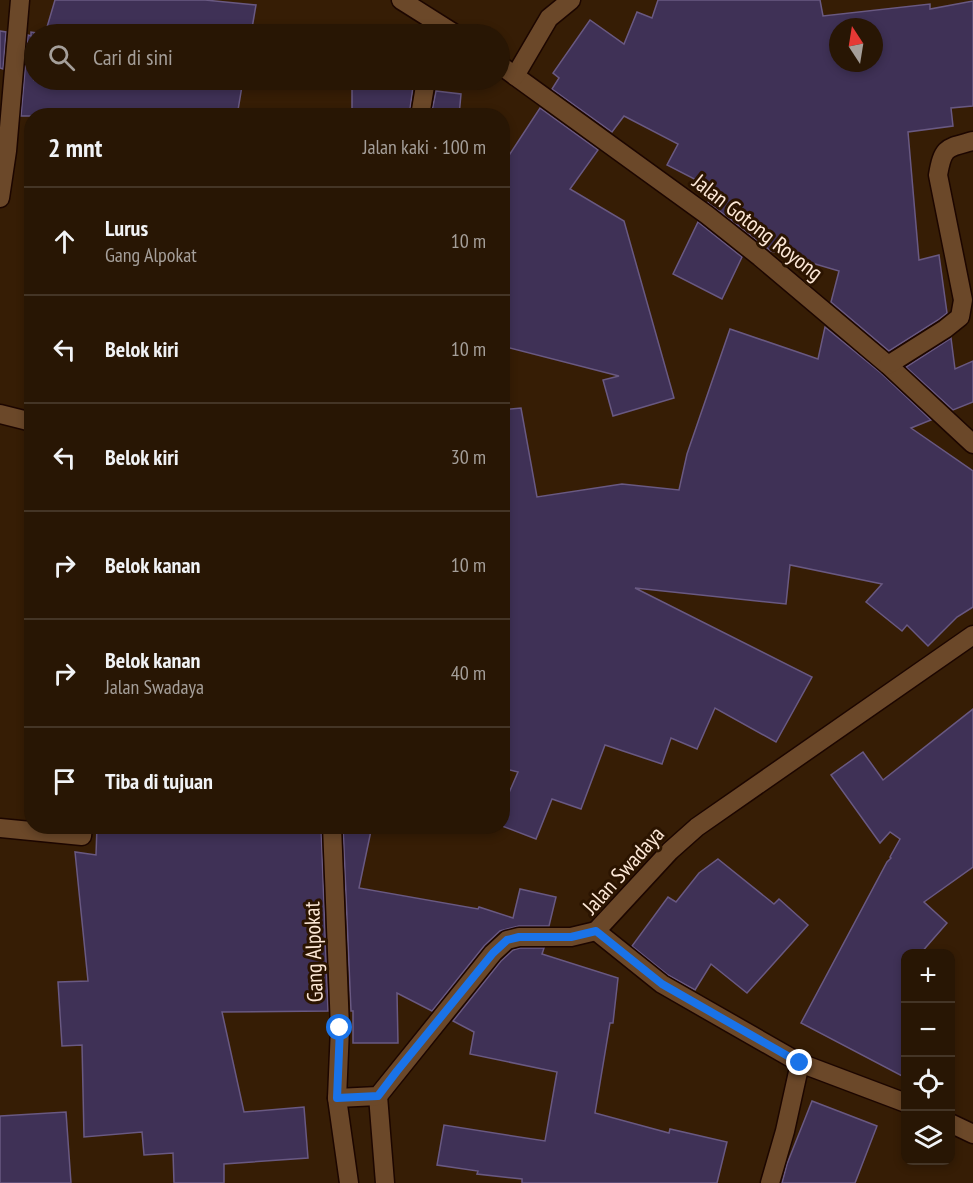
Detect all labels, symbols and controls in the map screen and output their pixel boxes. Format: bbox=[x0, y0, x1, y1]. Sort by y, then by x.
north arrow bbox=[829, 18, 883, 72]
search box bbox=[24, 24, 510, 90]
icon: search bbox=[45, 41, 78, 74]
text: Cari di sini bbox=[93, 43, 173, 71]
text: 2 mnt bbox=[48, 131, 102, 164]
text: Jalan kaki · 100 m bbox=[363, 134, 486, 160]
street label: Jalan Gotong Royong bbox=[686, 167, 829, 287]
text: Lurus bbox=[105, 214, 148, 242]
icon: ahead bbox=[48, 225, 81, 258]
text: 10 m bbox=[451, 228, 486, 254]
text: Gang Alpokat bbox=[105, 242, 197, 268]
icon: left bbox=[48, 333, 81, 366]
text: Belok kiri bbox=[105, 335, 179, 363]
text: 10 m bbox=[451, 336, 486, 362]
icon: left bbox=[48, 441, 81, 474]
text: Belok kiri bbox=[105, 443, 179, 471]
text: 30 m bbox=[451, 444, 486, 470]
icon: right bbox=[48, 549, 81, 582]
text: Belok kanan bbox=[105, 551, 200, 579]
text: 10 m bbox=[451, 552, 486, 578]
text: Belok kanan bbox=[105, 646, 200, 674]
icon: right bbox=[48, 657, 81, 690]
text: 40 m bbox=[451, 660, 486, 686]
text: Jalan Swadaya bbox=[105, 674, 204, 700]
icon: arrive bbox=[48, 765, 81, 798]
text: Tiba di tujuan bbox=[105, 767, 213, 795]
street label: Jalan Swadaya bbox=[575, 820, 670, 921]
street label: Gang Alpokat bbox=[297, 901, 329, 1003]
map controls bbox=[901, 949, 955, 1165]
button: + bbox=[901, 949, 955, 1003]
button: − bbox=[901, 1003, 955, 1057]
route start bbox=[326, 1014, 352, 1040]
route end bbox=[786, 1049, 812, 1075]
button: locate bbox=[901, 1057, 955, 1111]
button: layers bbox=[901, 1111, 955, 1165]

